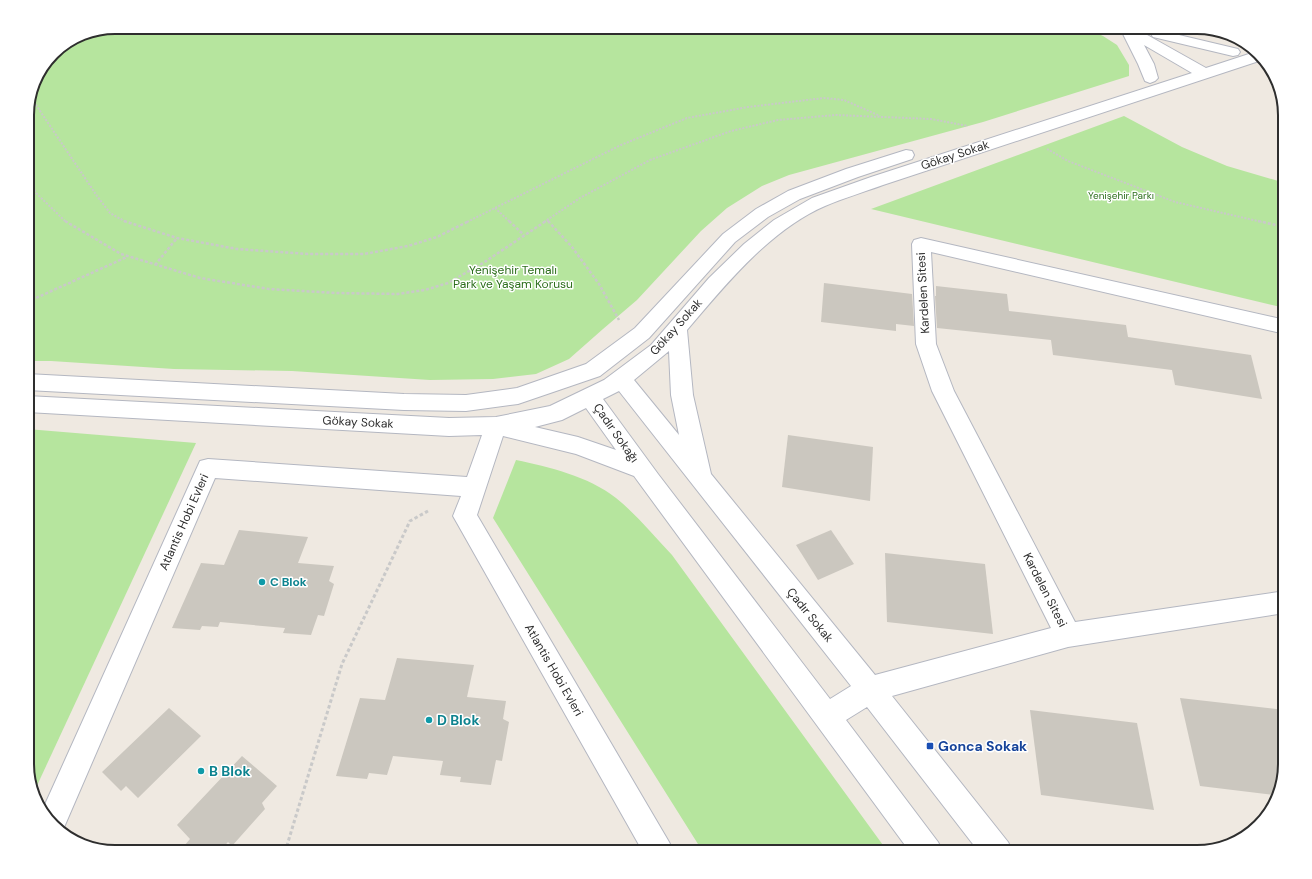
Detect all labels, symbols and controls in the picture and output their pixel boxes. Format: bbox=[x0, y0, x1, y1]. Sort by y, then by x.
street label: Gökay Sokak bbox=[919, 136, 991, 174]
park label: Yenişehir Parkı bbox=[1088, 189, 1154, 202]
street label: Kardelen Sitesi bbox=[913, 252, 933, 334]
park label: Yenişehir Temalı Park ve Yaşam Korusu bbox=[453, 262, 573, 292]
street label: Gökay Sokak bbox=[646, 295, 706, 359]
street label: Çadır Sokağı bbox=[590, 400, 642, 466]
street label: Gökay Sokak bbox=[322, 412, 394, 432]
street label: Atlantis Hobi Evleri bbox=[156, 471, 212, 573]
street label: Kardelen Sitesi bbox=[1019, 550, 1071, 630]
place label: C Blok bbox=[270, 574, 307, 590]
marker: C Blok bbox=[257, 577, 267, 587]
street label: Çadır Sokak bbox=[783, 584, 837, 646]
street label: Atlantis Hobi Evleri bbox=[521, 621, 587, 719]
place label: D Blok bbox=[437, 711, 480, 729]
marker: D Blok bbox=[424, 715, 434, 725]
place label: Gonca Sokak bbox=[938, 737, 1027, 755]
marker: Gonca Sokak bbox=[925, 741, 935, 751]
place label: B Blok bbox=[209, 762, 251, 780]
marker: B Blok bbox=[196, 766, 206, 776]

